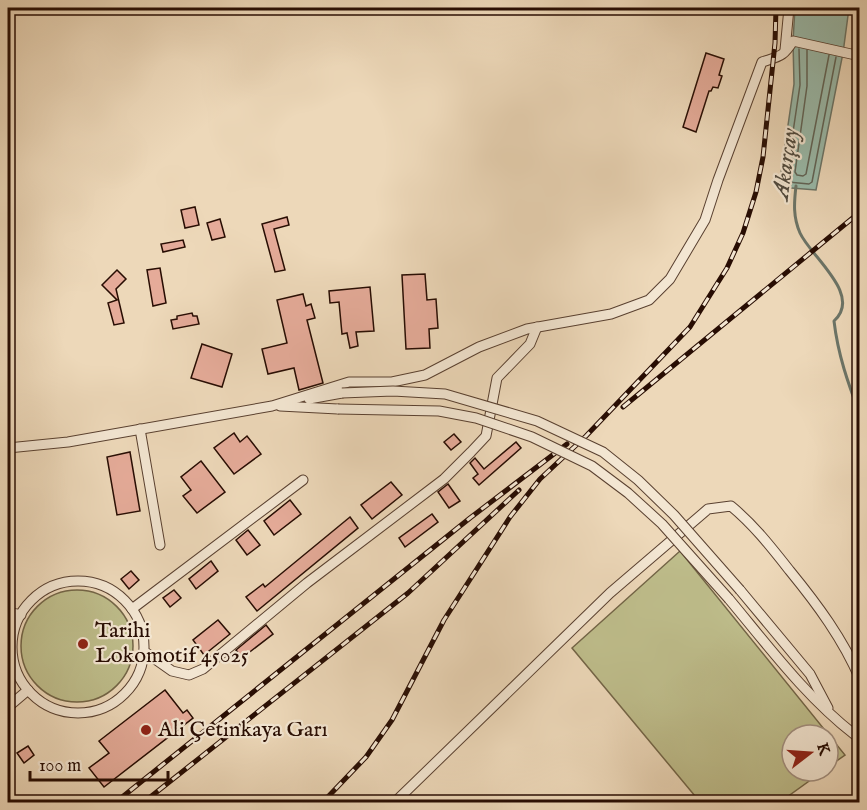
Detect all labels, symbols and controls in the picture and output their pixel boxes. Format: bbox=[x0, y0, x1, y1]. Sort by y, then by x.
water label: Akarçay bbox=[765, 125, 806, 205]
place label: Tarihi Lokomotif 45025 bbox=[95, 617, 249, 670]
marker: Tarihi Lokomotif 45025 bbox=[76, 637, 90, 651]
place label: Ali Çetinkaya Garı bbox=[157, 716, 328, 744]
marker: Ali Çetinkaya Garı bbox=[139, 723, 153, 737]
north arrow bbox=[780, 723, 840, 783]
text: K bbox=[811, 741, 834, 759]
scale bar bbox=[30, 744, 168, 782]
text: 100 m bbox=[39, 755, 81, 778]

